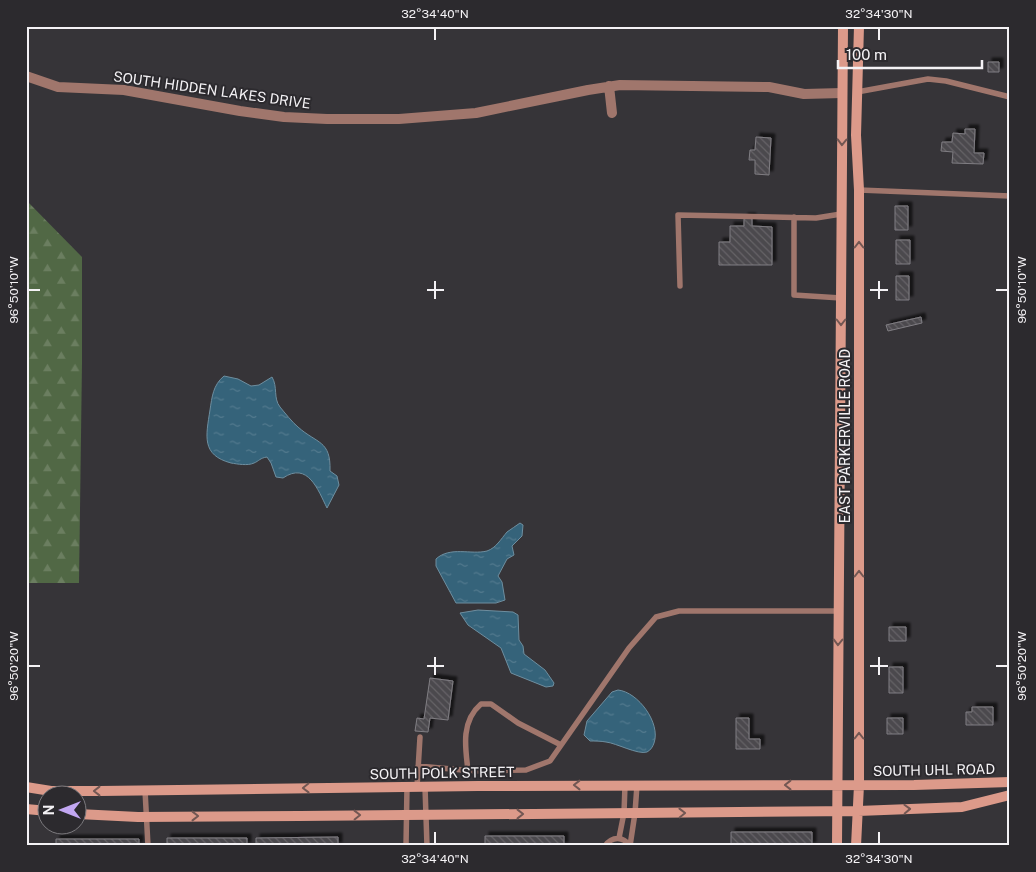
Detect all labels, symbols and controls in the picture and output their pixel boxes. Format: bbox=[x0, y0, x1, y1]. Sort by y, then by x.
text: 32°34'40"N bbox=[401, 7, 469, 21]
text: 32°34'30"N bbox=[845, 7, 913, 21]
scale bar bbox=[838, 38, 982, 70]
text: 100 m bbox=[846, 46, 887, 63]
street label: SOUTH HIDDEN LAKES DRIVE bbox=[112, 68, 312, 112]
one-way arrow bbox=[837, 138, 847, 146]
one-way arrow bbox=[854, 241, 864, 248]
text: 96°50'10"W bbox=[7, 256, 21, 324]
text: 96°50'10"W bbox=[1015, 256, 1029, 324]
one-way arrow bbox=[836, 318, 846, 326]
street label: EAST PARKERVILLE ROAD bbox=[837, 349, 853, 523]
one-way arrow bbox=[854, 570, 864, 578]
text: 96°50'20"W bbox=[7, 631, 21, 701]
text: 96°50'20"W bbox=[1015, 631, 1029, 701]
one-way arrow bbox=[833, 638, 844, 646]
one-way arrow bbox=[854, 732, 864, 740]
street label: SOUTH UHL ROAD bbox=[873, 761, 995, 779]
street label: SOUTH POLK STREET bbox=[370, 764, 514, 782]
one-way arrow bbox=[572, 780, 580, 791]
one-way arrow bbox=[784, 780, 792, 790]
one-way arrow bbox=[302, 783, 310, 793]
north arrow bbox=[38, 784, 88, 834]
one-way arrow bbox=[92, 786, 100, 796]
one-way arrow bbox=[903, 803, 911, 814]
text: N bbox=[41, 805, 57, 815]
one-way arrow bbox=[679, 808, 687, 818]
one-way arrow bbox=[516, 809, 524, 819]
one-way arrow bbox=[354, 810, 362, 820]
one-way arrow bbox=[192, 811, 199, 821]
text: 32°34'40"N bbox=[401, 852, 469, 866]
text: 32°34'30"N bbox=[845, 852, 913, 866]

